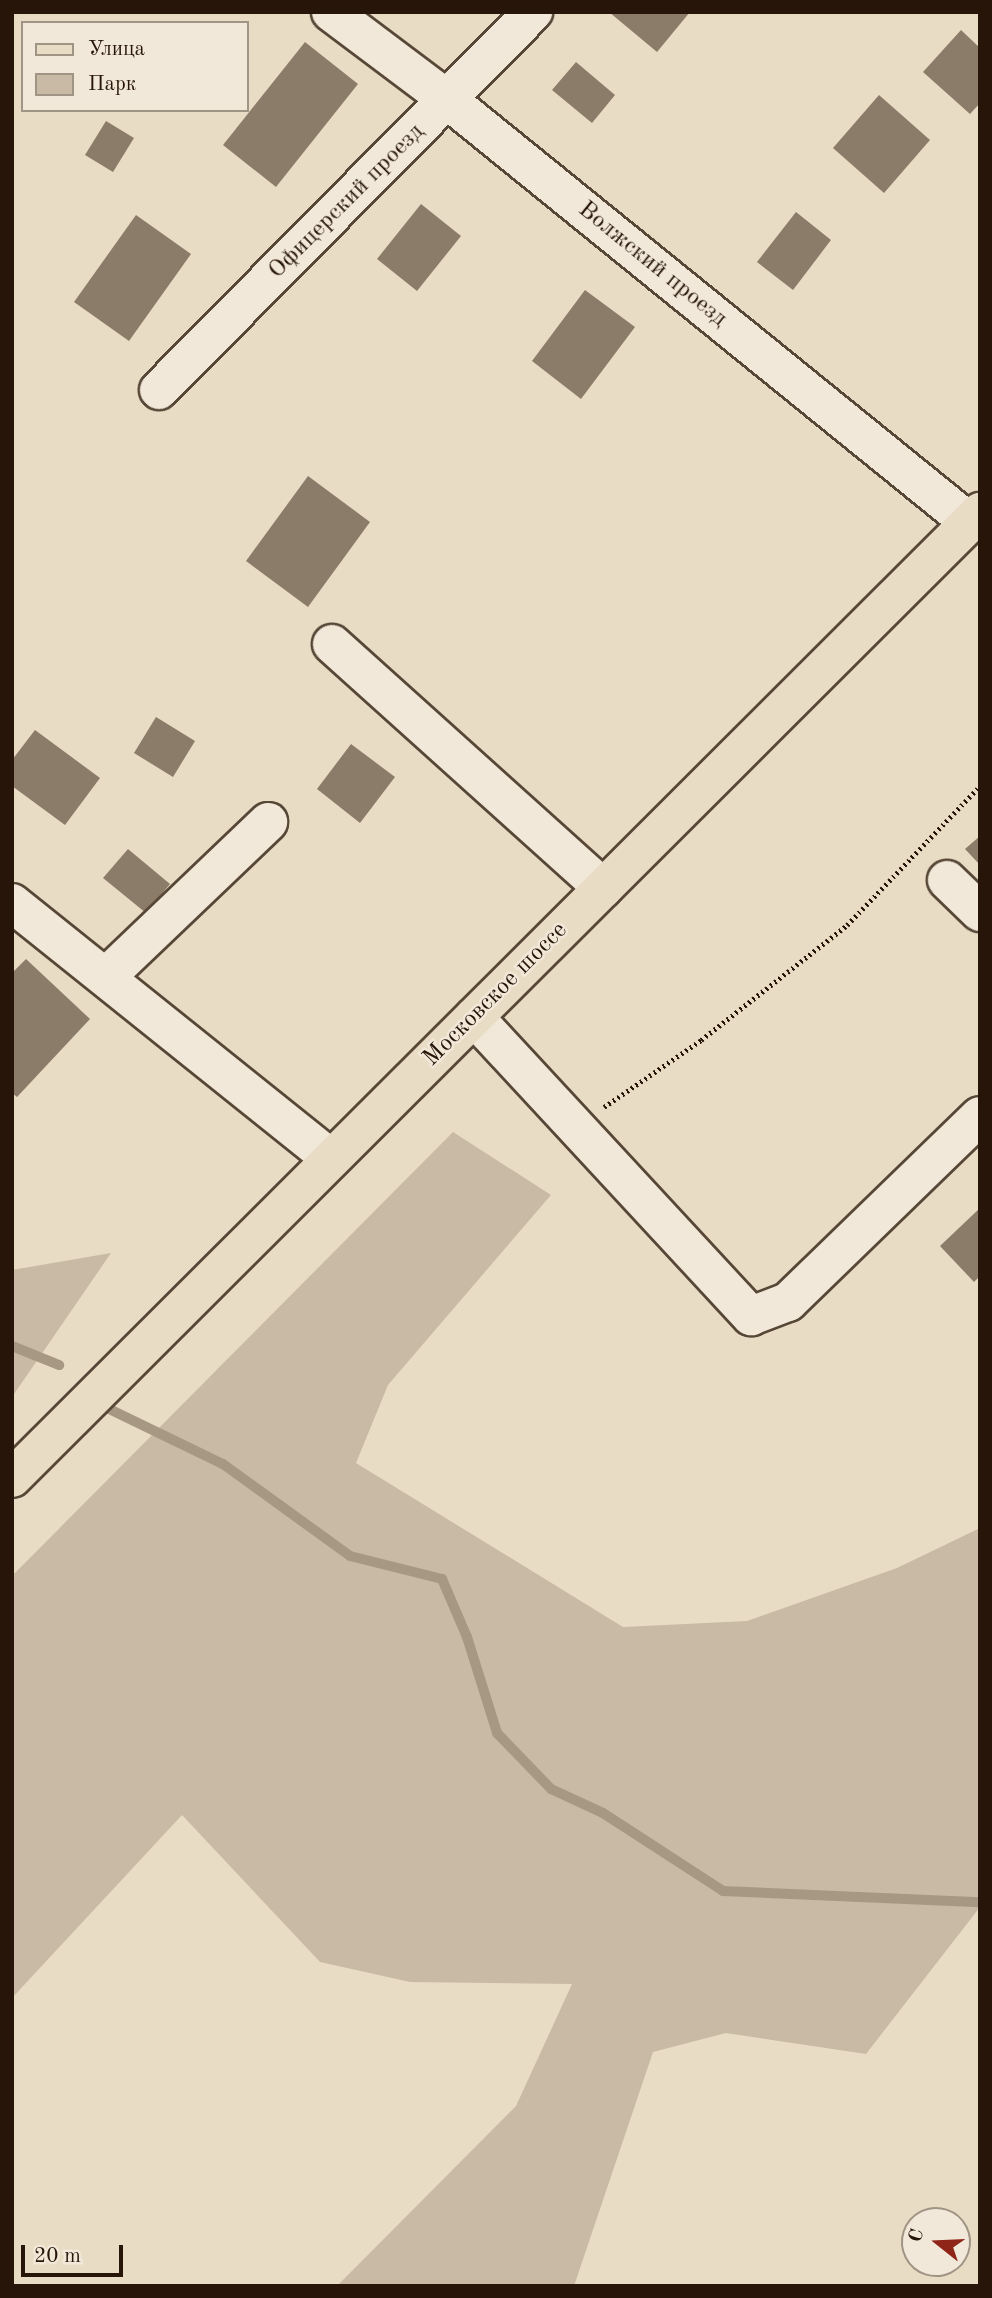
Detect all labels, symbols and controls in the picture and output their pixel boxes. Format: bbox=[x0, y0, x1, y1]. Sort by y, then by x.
legend bbox=[21, 21, 248, 112]
text: Улица bbox=[88, 39, 145, 60]
text: Парк bbox=[88, 74, 136, 95]
street label: Офицерский проезд bbox=[263, 118, 431, 286]
street label: Волжский проезд bbox=[572, 196, 732, 334]
street label: Московское шоссе bbox=[418, 917, 574, 1073]
north arrow bbox=[901, 2207, 971, 2277]
text: С bbox=[906, 2227, 928, 2245]
scale bar bbox=[24, 2232, 126, 2276]
text: 20 m bbox=[34, 2246, 81, 2267]

